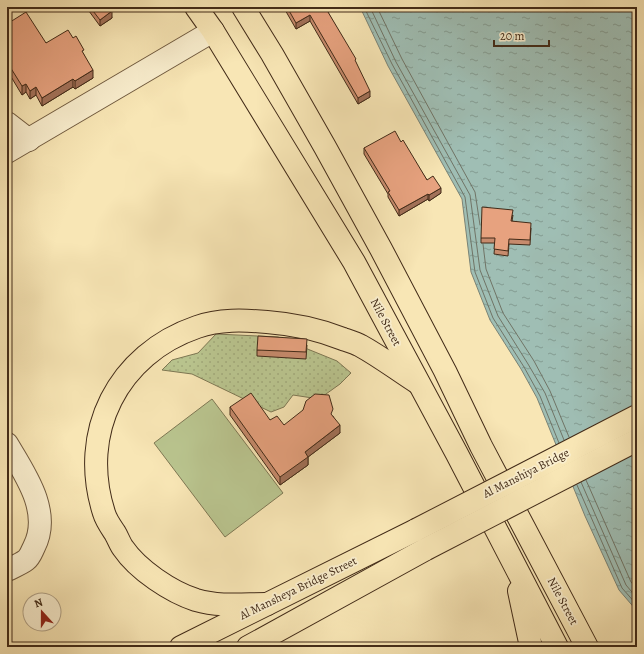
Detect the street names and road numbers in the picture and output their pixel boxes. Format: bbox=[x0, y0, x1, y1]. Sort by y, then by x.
street label: Nile Street bbox=[367, 295, 405, 349]
street label: Al Manshiya Bridge bbox=[479, 444, 572, 502]
street label: Al Mansheya Bridge Street bbox=[236, 553, 359, 624]
street label: Nile Street bbox=[544, 574, 582, 628]

